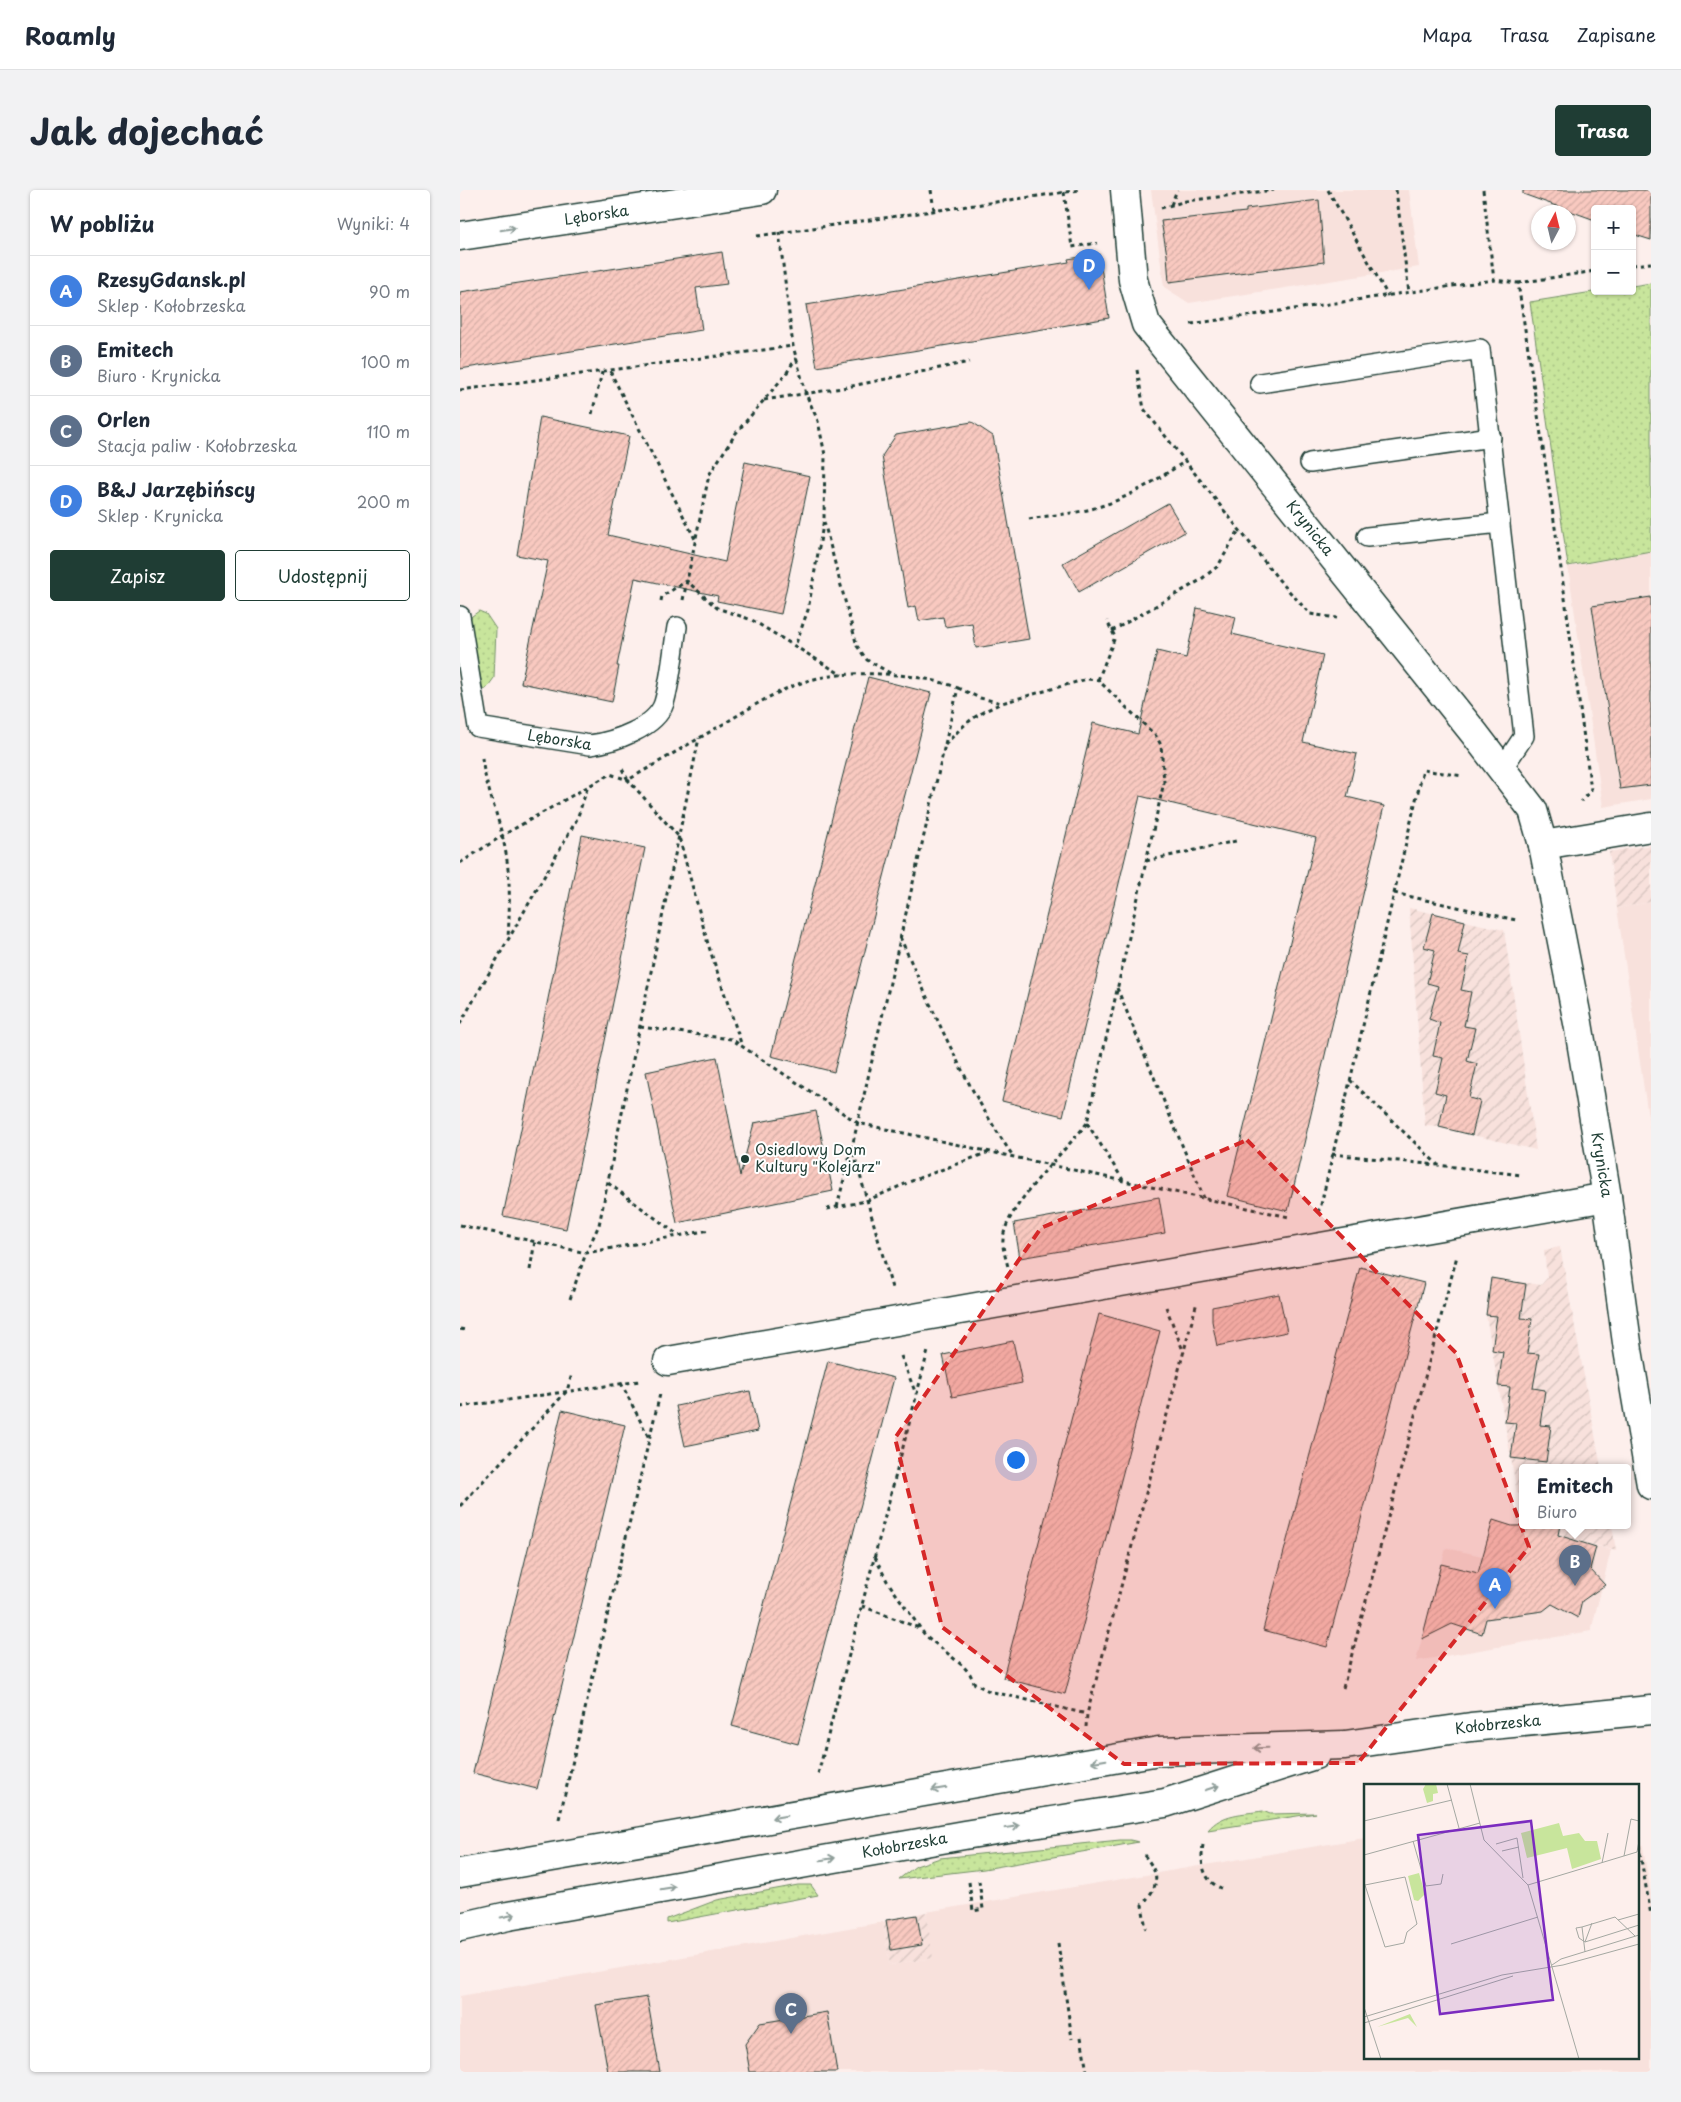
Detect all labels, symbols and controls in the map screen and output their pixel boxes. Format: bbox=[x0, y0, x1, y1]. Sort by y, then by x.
text: Roamly bbox=[25, 17, 116, 53]
text: Mapa bbox=[1422, 21, 1472, 48]
text: Trasa bbox=[1500, 21, 1549, 48]
text: Zapisane bbox=[1577, 21, 1656, 48]
text: Jak dojechać bbox=[30, 104, 264, 157]
button: Trasa bbox=[1555, 105, 1651, 156]
street label: Lęborska bbox=[562, 197, 631, 230]
north arrow bbox=[1531, 205, 1576, 250]
map controls bbox=[1591, 205, 1636, 295]
button: + bbox=[1591, 205, 1636, 250]
text: W pobliżu bbox=[50, 207, 155, 239]
text: Wyniki: 4 bbox=[337, 211, 410, 235]
one-way arrow bbox=[500, 224, 516, 234]
pin: D bbox=[1073, 249, 1105, 290]
button: − bbox=[1591, 250, 1636, 295]
text: RzesyGdansk.pl bbox=[97, 265, 246, 293]
text: A bbox=[60, 279, 72, 303]
text: 90 m bbox=[369, 279, 410, 303]
text: Sklep · Kołobrzeska bbox=[97, 293, 245, 317]
text: Emitech bbox=[97, 335, 174, 363]
text: B bbox=[61, 349, 71, 373]
text: 100 m bbox=[361, 349, 410, 373]
text: Biuro · Krynicka bbox=[97, 363, 220, 387]
text: Orlen bbox=[97, 405, 150, 433]
text: C bbox=[60, 419, 72, 443]
text: 110 m bbox=[367, 419, 410, 443]
text: Stacja paliw · Kołobrzeska bbox=[97, 433, 297, 457]
text: B&J Jarzębińscy bbox=[97, 475, 255, 503]
text: D bbox=[60, 489, 72, 513]
text: 200 m bbox=[357, 489, 410, 513]
street label: Krynicka bbox=[1281, 495, 1341, 561]
text: Sklep · Krynicka bbox=[97, 503, 223, 527]
button: Zapisz bbox=[50, 550, 225, 601]
button: Udostępnij bbox=[235, 550, 410, 601]
street label: Lęborska bbox=[526, 722, 594, 755]
street label: Krynicka bbox=[1586, 1130, 1620, 1199]
place label: Osiedlowy Dom Kultury "Kolejarz" bbox=[755, 1137, 881, 1177]
marker: Osiedlowy Dom Kultury "Kolejarz" bbox=[739, 1153, 751, 1165]
your location bbox=[1003, 1447, 1029, 1473]
popup bbox=[1519, 1464, 1631, 1529]
text: Emitech bbox=[1537, 1471, 1613, 1499]
text: Biuro bbox=[1537, 1499, 1577, 1523]
pin: B bbox=[1559, 1545, 1591, 1586]
pin: A bbox=[1479, 1568, 1511, 1609]
street label: Kołobrzeska bbox=[1453, 1707, 1542, 1739]
one-way arrow bbox=[1253, 1743, 1270, 1753]
one-way arrow bbox=[1092, 1757, 1108, 1767]
one-way arrow bbox=[1203, 1782, 1219, 1792]
inset map bbox=[1364, 1784, 1638, 2060]
one-way arrow bbox=[932, 1785, 948, 1795]
one-way arrow bbox=[772, 1813, 788, 1823]
one-way arrow bbox=[1004, 1822, 1020, 1832]
street label: Kołobrzeska bbox=[860, 1825, 949, 1863]
one-way arrow bbox=[819, 1854, 835, 1864]
one-way arrow bbox=[659, 1882, 675, 1892]
one-way arrow bbox=[499, 1911, 515, 1921]
pin: C bbox=[775, 1993, 807, 2034]

